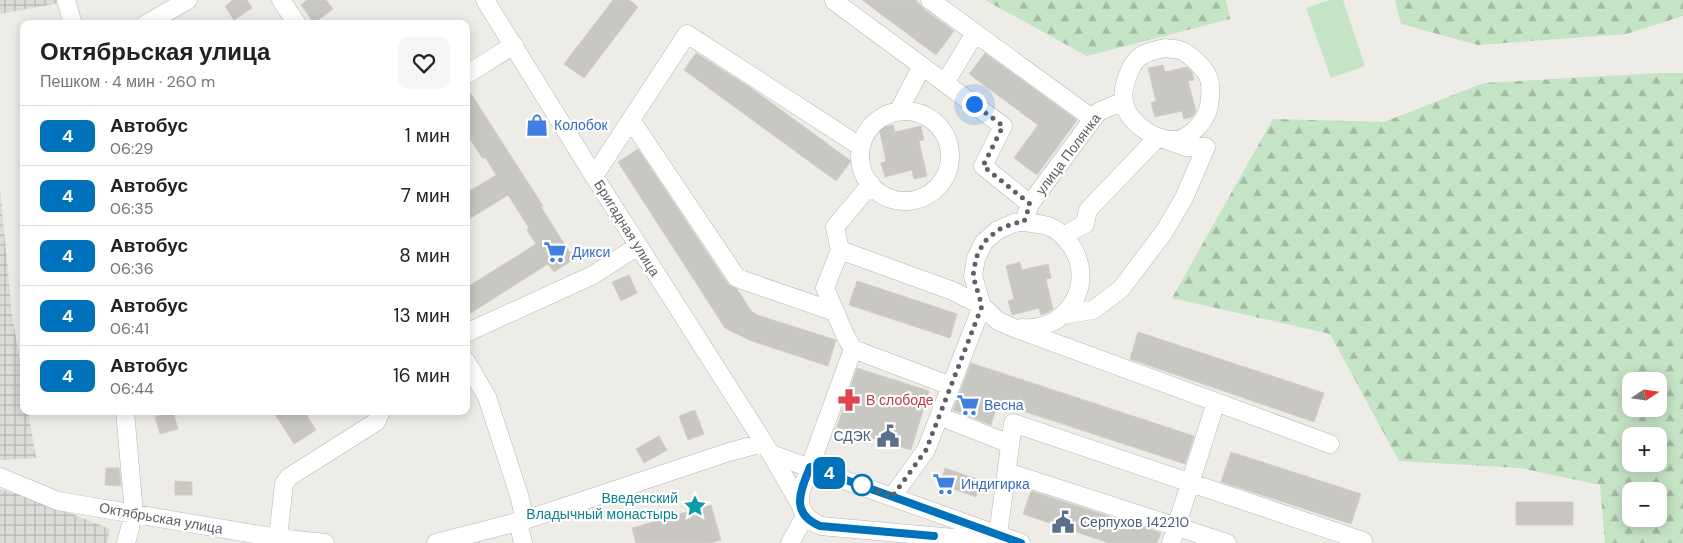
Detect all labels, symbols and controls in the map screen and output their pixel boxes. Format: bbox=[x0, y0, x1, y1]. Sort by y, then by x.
text: Октябрьская улица bbox=[40, 36, 270, 67]
button: heart bbox=[398, 37, 450, 89]
text: Пешком · 4 мин · 260 m bbox=[40, 71, 215, 92]
your location bbox=[962, 92, 987, 117]
street label: улица Полянка bbox=[1031, 109, 1105, 198]
shop icon: Колобок bbox=[524, 112, 550, 138]
text: Автобус bbox=[110, 113, 188, 138]
place label: Колобок bbox=[554, 116, 609, 134]
text: 1 мин bbox=[405, 123, 450, 148]
text: 4 bbox=[62, 124, 73, 148]
text: 06:29 bbox=[110, 138, 153, 159]
text: Автобус bbox=[110, 173, 188, 198]
street label: Бригадная улица bbox=[590, 176, 664, 280]
text: 7 мин bbox=[401, 183, 450, 208]
text: 4 bbox=[62, 184, 73, 208]
text: 06:35 bbox=[110, 198, 153, 219]
text: Автобус bbox=[110, 233, 188, 258]
supermarket icon: Дикси bbox=[542, 239, 568, 265]
text: 8 мин bbox=[399, 243, 450, 268]
place label: Дикси bbox=[572, 243, 610, 261]
text: 4 bbox=[62, 244, 73, 268]
text: 06:36 bbox=[110, 258, 154, 279]
text: Автобус bbox=[110, 293, 188, 318]
text: 13 мин bbox=[394, 303, 450, 328]
text: 4 bbox=[62, 304, 73, 328]
text: 06:41 bbox=[110, 318, 149, 339]
text: Автобус bbox=[110, 353, 188, 378]
text: 16 мин bbox=[393, 363, 450, 388]
text: 4 bbox=[62, 364, 73, 388]
north arrow bbox=[1622, 372, 1668, 418]
map controls bbox=[1622, 372, 1667, 527]
text: 06:44 bbox=[110, 378, 154, 399]
pharmacy icon: В слободе bbox=[836, 387, 862, 413]
place label: В слободе bbox=[866, 391, 934, 409]
supermarket icon: Весна bbox=[955, 392, 981, 418]
place label: Весна bbox=[984, 396, 1024, 414]
public building icon: СДЭК bbox=[875, 423, 901, 449]
place label: СДЭК bbox=[833, 427, 872, 445]
button: + bbox=[1622, 427, 1667, 472]
line badge: 4 bbox=[813, 457, 845, 489]
text: 4 bbox=[823, 461, 835, 485]
supermarket icon: Индигирка bbox=[931, 471, 957, 497]
unlabelled marker bbox=[851, 474, 873, 496]
place label: Индигирка bbox=[961, 475, 1030, 493]
button: − bbox=[1622, 482, 1667, 527]
place label: Введенский Владычный монастырь bbox=[526, 489, 678, 523]
place icon: Введенский Владычный монастырь bbox=[682, 493, 708, 519]
street label: Октябрьская улица bbox=[98, 498, 224, 538]
public building icon: Серпухов 142210 bbox=[1050, 509, 1076, 535]
place label: Серпухов 142210 bbox=[1080, 513, 1189, 531]

